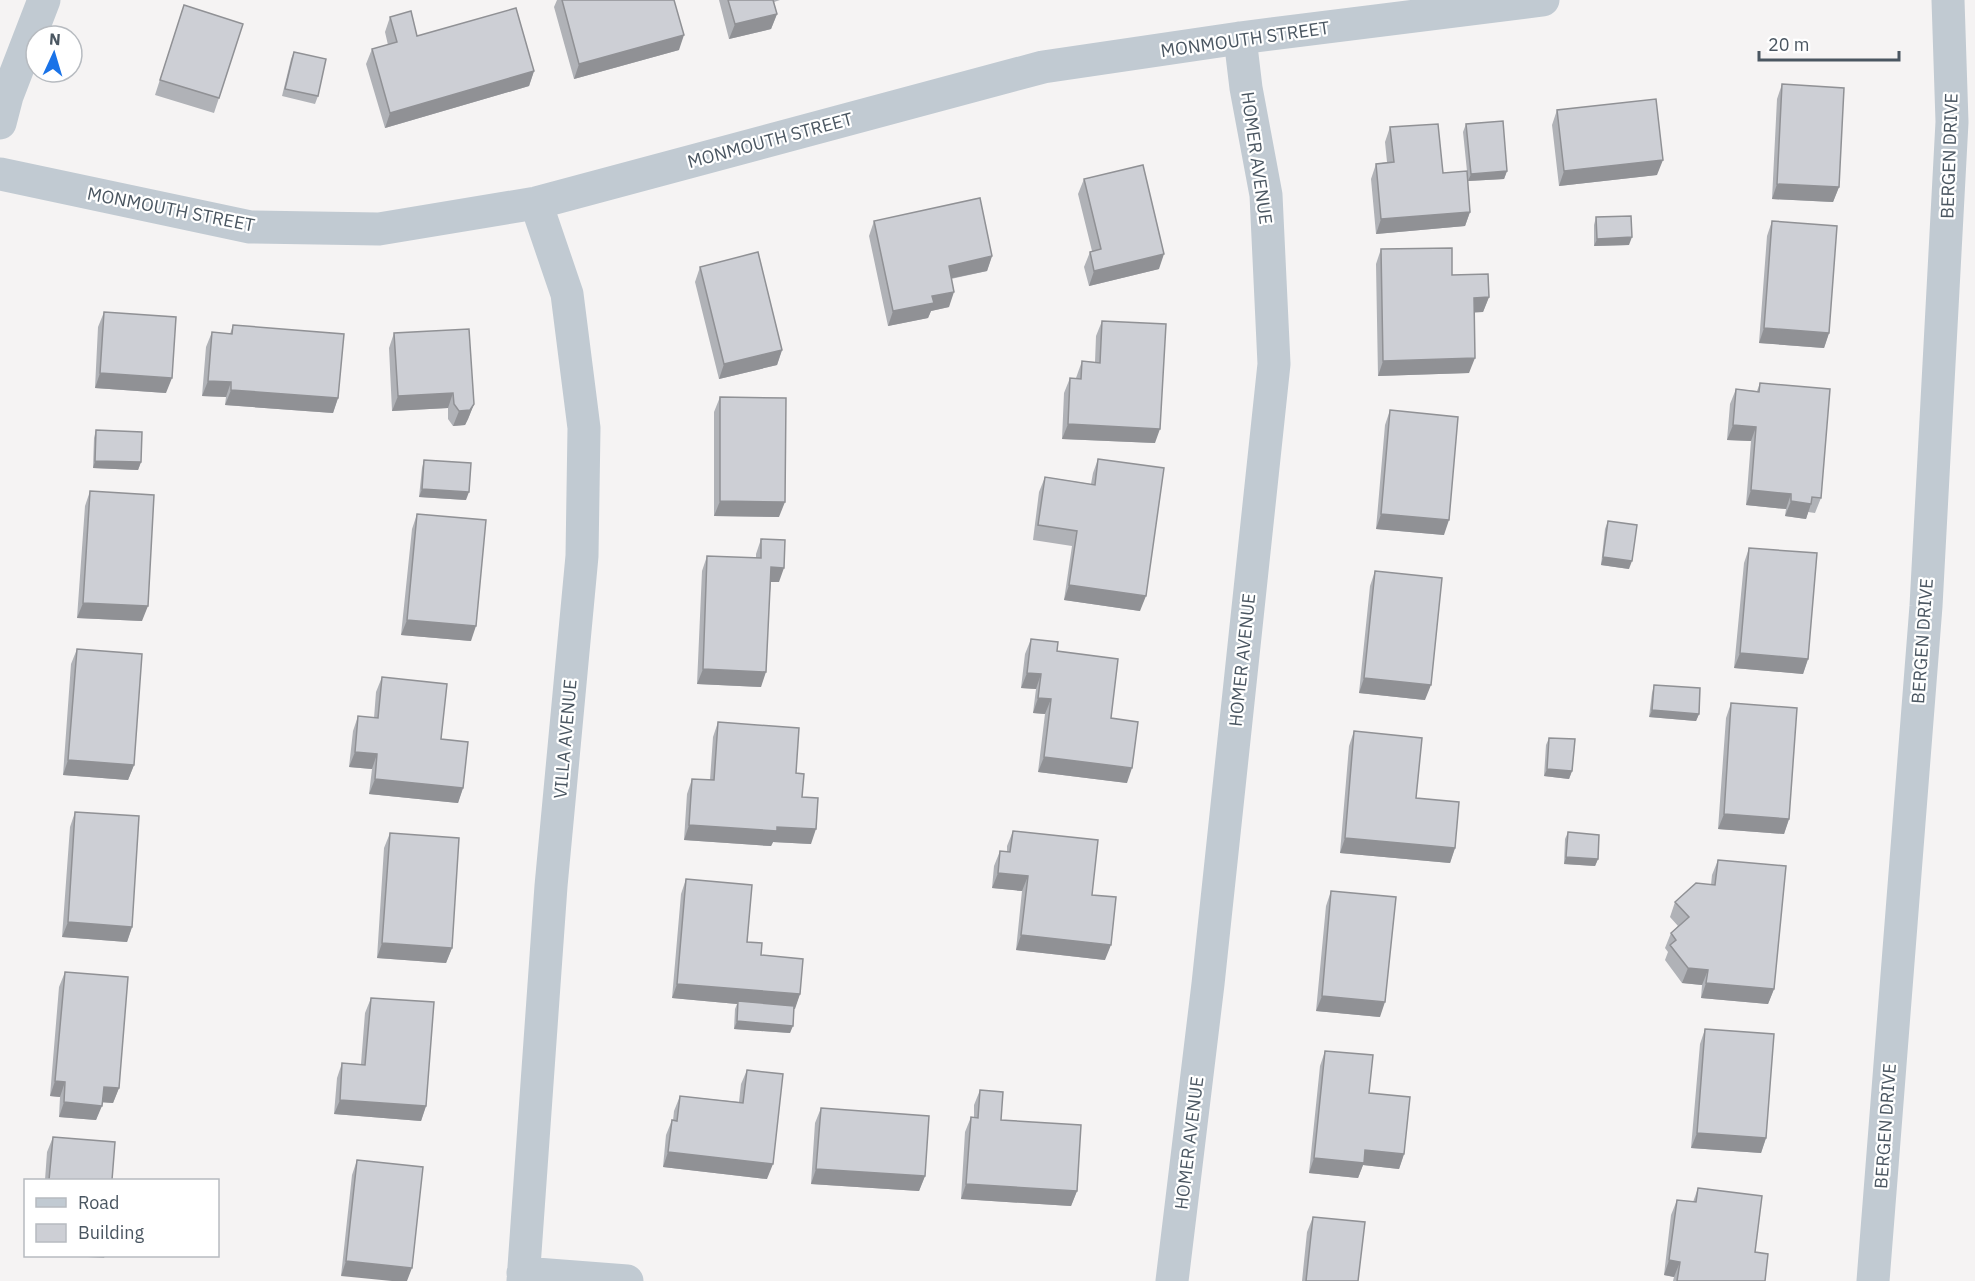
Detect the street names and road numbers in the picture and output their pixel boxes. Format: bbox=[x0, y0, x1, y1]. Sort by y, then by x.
street label: MONMOUTH STREET bbox=[1159, 16, 1331, 62]
street label: HOMER AVENUE bbox=[1236, 90, 1278, 226]
street label: BERGEN DRIVE bbox=[1935, 93, 1963, 219]
street label: MONMOUTH STREET bbox=[685, 107, 855, 173]
street label: MONMOUTH STREET bbox=[85, 181, 257, 237]
street label: BERGEN DRIVE bbox=[1906, 577, 1938, 705]
street label: HOMER AVENUE bbox=[1224, 592, 1260, 728]
street label: VILLA AVENUE bbox=[548, 678, 582, 800]
street label: BERGEN DRIVE bbox=[1869, 1062, 1901, 1190]
street label: HOMER AVENUE bbox=[1169, 1075, 1209, 1211]

